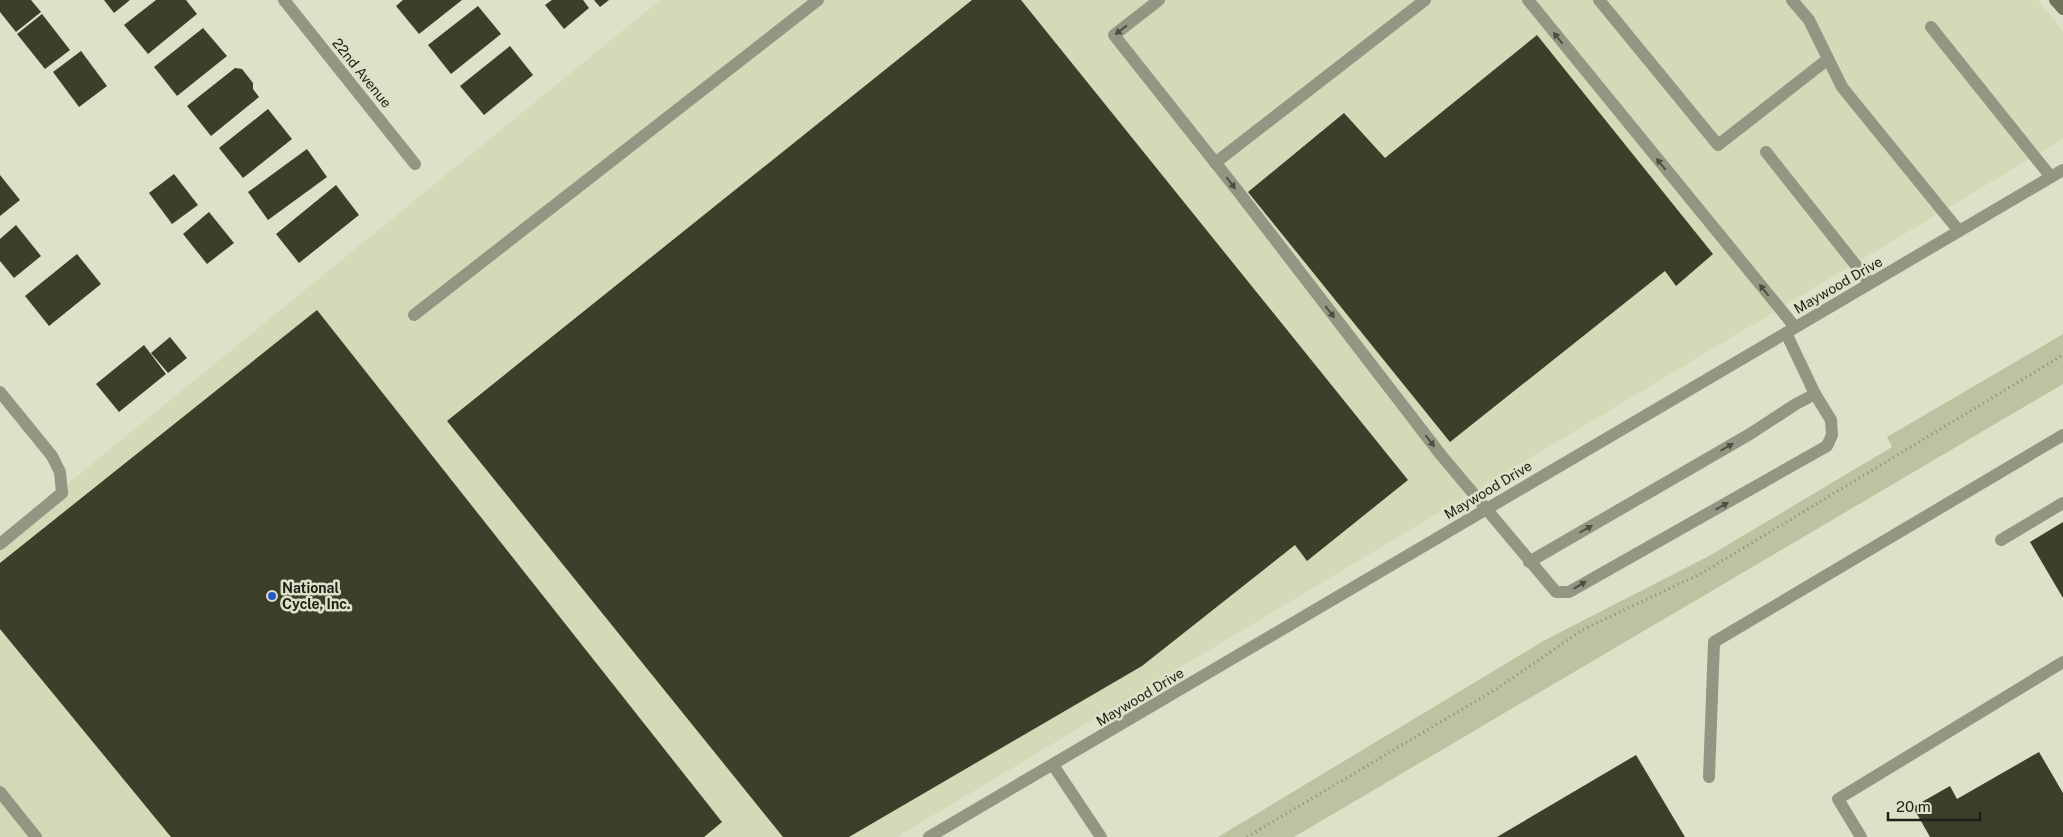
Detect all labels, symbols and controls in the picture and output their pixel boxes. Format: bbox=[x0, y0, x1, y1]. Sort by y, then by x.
one-way arrow bbox=[1114, 25, 1127, 35]
one-way arrow bbox=[1553, 32, 1564, 45]
street label: 22nd Avenue bbox=[329, 35, 395, 111]
one-way arrow bbox=[1655, 158, 1666, 171]
one-way arrow bbox=[1226, 176, 1237, 189]
street label: Maywood Drive bbox=[1791, 253, 1885, 317]
one-way arrow bbox=[1758, 284, 1769, 297]
one-way arrow bbox=[1325, 305, 1336, 318]
one-way arrow bbox=[1424, 434, 1435, 447]
one-way arrow bbox=[1720, 443, 1734, 452]
street label: Maywood Drive bbox=[1441, 458, 1535, 522]
one-way arrow bbox=[1715, 502, 1729, 510]
one-way arrow bbox=[1580, 524, 1593, 533]
place label: National Cycle, Inc. bbox=[282, 580, 351, 612]
one-way arrow bbox=[1572, 581, 1587, 589]
marker: National Cycle, Inc. bbox=[266, 590, 278, 602]
street label: Maywood Drive bbox=[1093, 665, 1187, 729]
scale bar bbox=[1888, 790, 1980, 822]
text: 20 m bbox=[1896, 798, 1931, 815]

